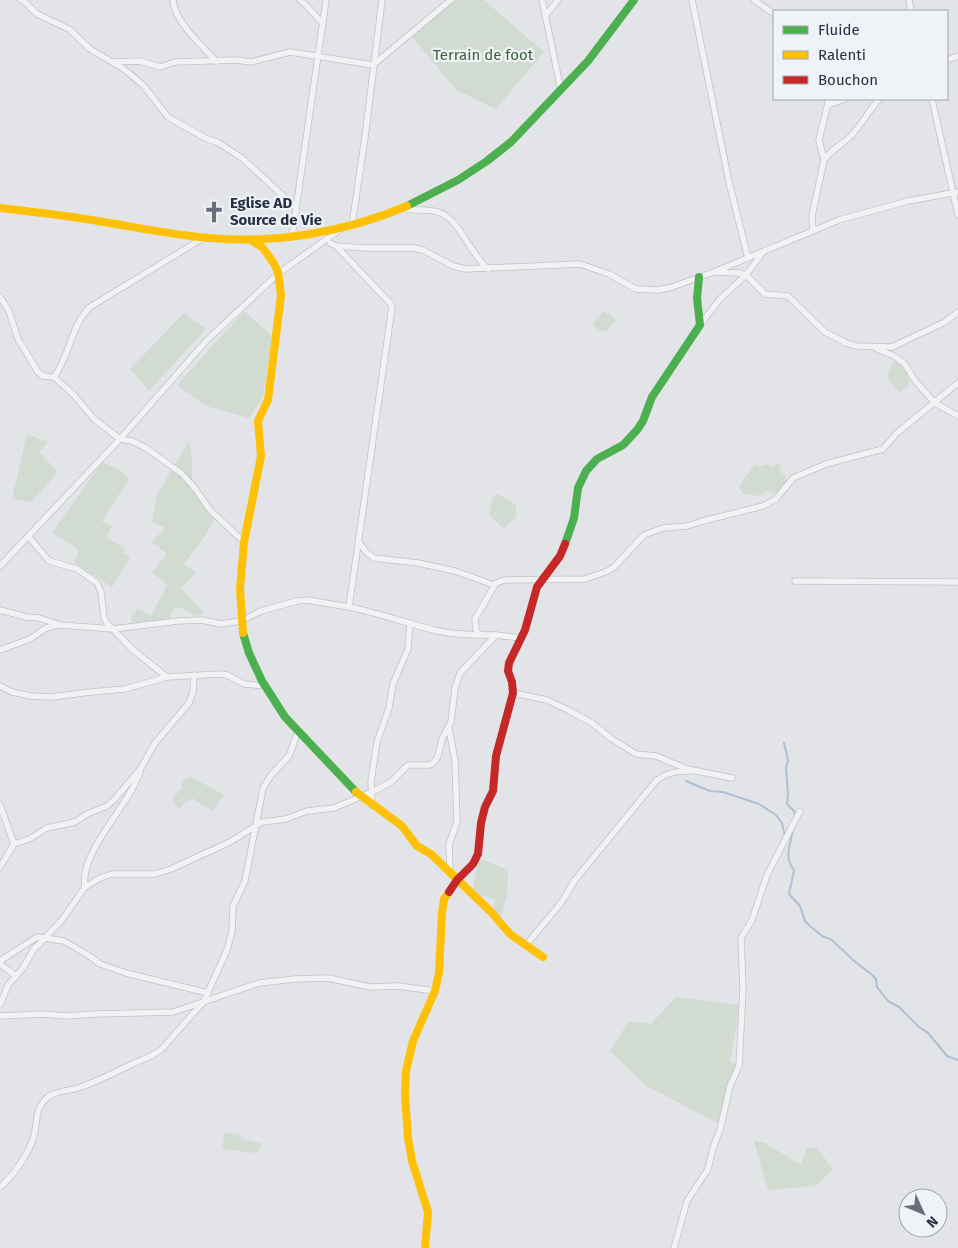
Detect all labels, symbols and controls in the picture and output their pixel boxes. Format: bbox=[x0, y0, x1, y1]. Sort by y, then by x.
legend bbox=[773, 10, 948, 100]
text: Fluide bbox=[818, 21, 860, 39]
park label: Terrain de foot bbox=[433, 46, 534, 64]
text: Ralenti bbox=[818, 46, 866, 64]
text: Bouchon bbox=[818, 71, 878, 89]
place label: Eglise AD Source de Vie bbox=[230, 194, 322, 229]
church icon: Eglise AD Source de Vie bbox=[201, 199, 227, 225]
north arrow bbox=[898, 1188, 948, 1238]
text: N bbox=[923, 1212, 941, 1231]

